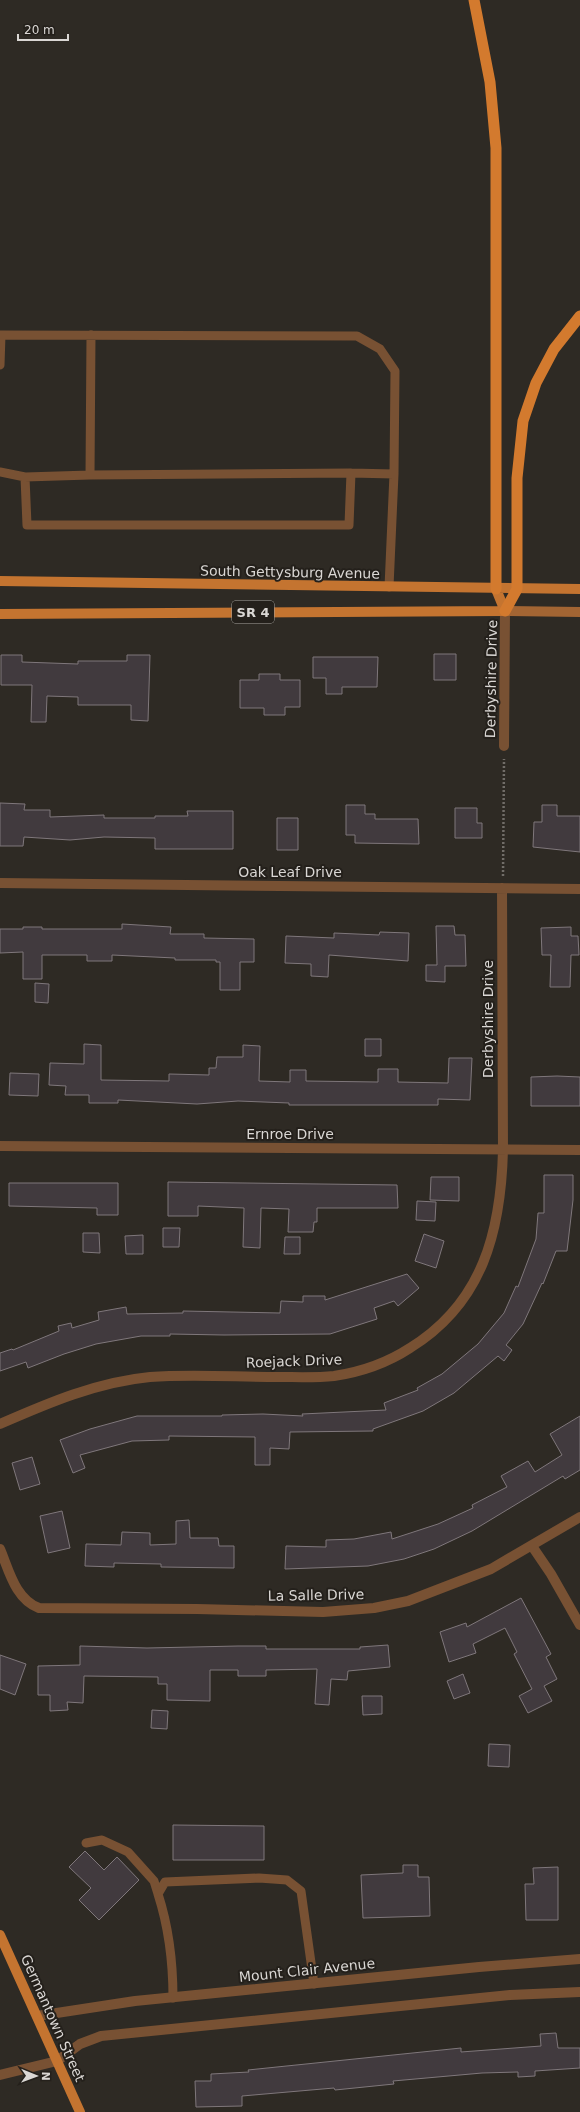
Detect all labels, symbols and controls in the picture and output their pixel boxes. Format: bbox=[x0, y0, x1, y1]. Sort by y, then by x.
scale bar bbox=[18, 16, 68, 42]
text: 20 m bbox=[24, 23, 55, 37]
street label: South Gettysburg Avenue bbox=[200, 562, 380, 582]
road number: SR 4 bbox=[232, 601, 274, 623]
street label: Derbyshire Drive bbox=[482, 620, 500, 738]
street label: Oak Leaf Drive bbox=[238, 864, 342, 880]
street label: Derbyshire Drive bbox=[480, 960, 496, 1078]
street label: Ernroe Drive bbox=[246, 1126, 334, 1142]
street label: Roejack Drive bbox=[246, 1351, 342, 1371]
street label: La Salle Drive bbox=[268, 1586, 364, 1604]
street label: Germantown Street bbox=[18, 1952, 88, 2084]
street label: Mount Clair Avenue bbox=[238, 1955, 376, 1985]
north arrow bbox=[16, 2056, 56, 2096]
text: N bbox=[39, 2071, 52, 2081]

